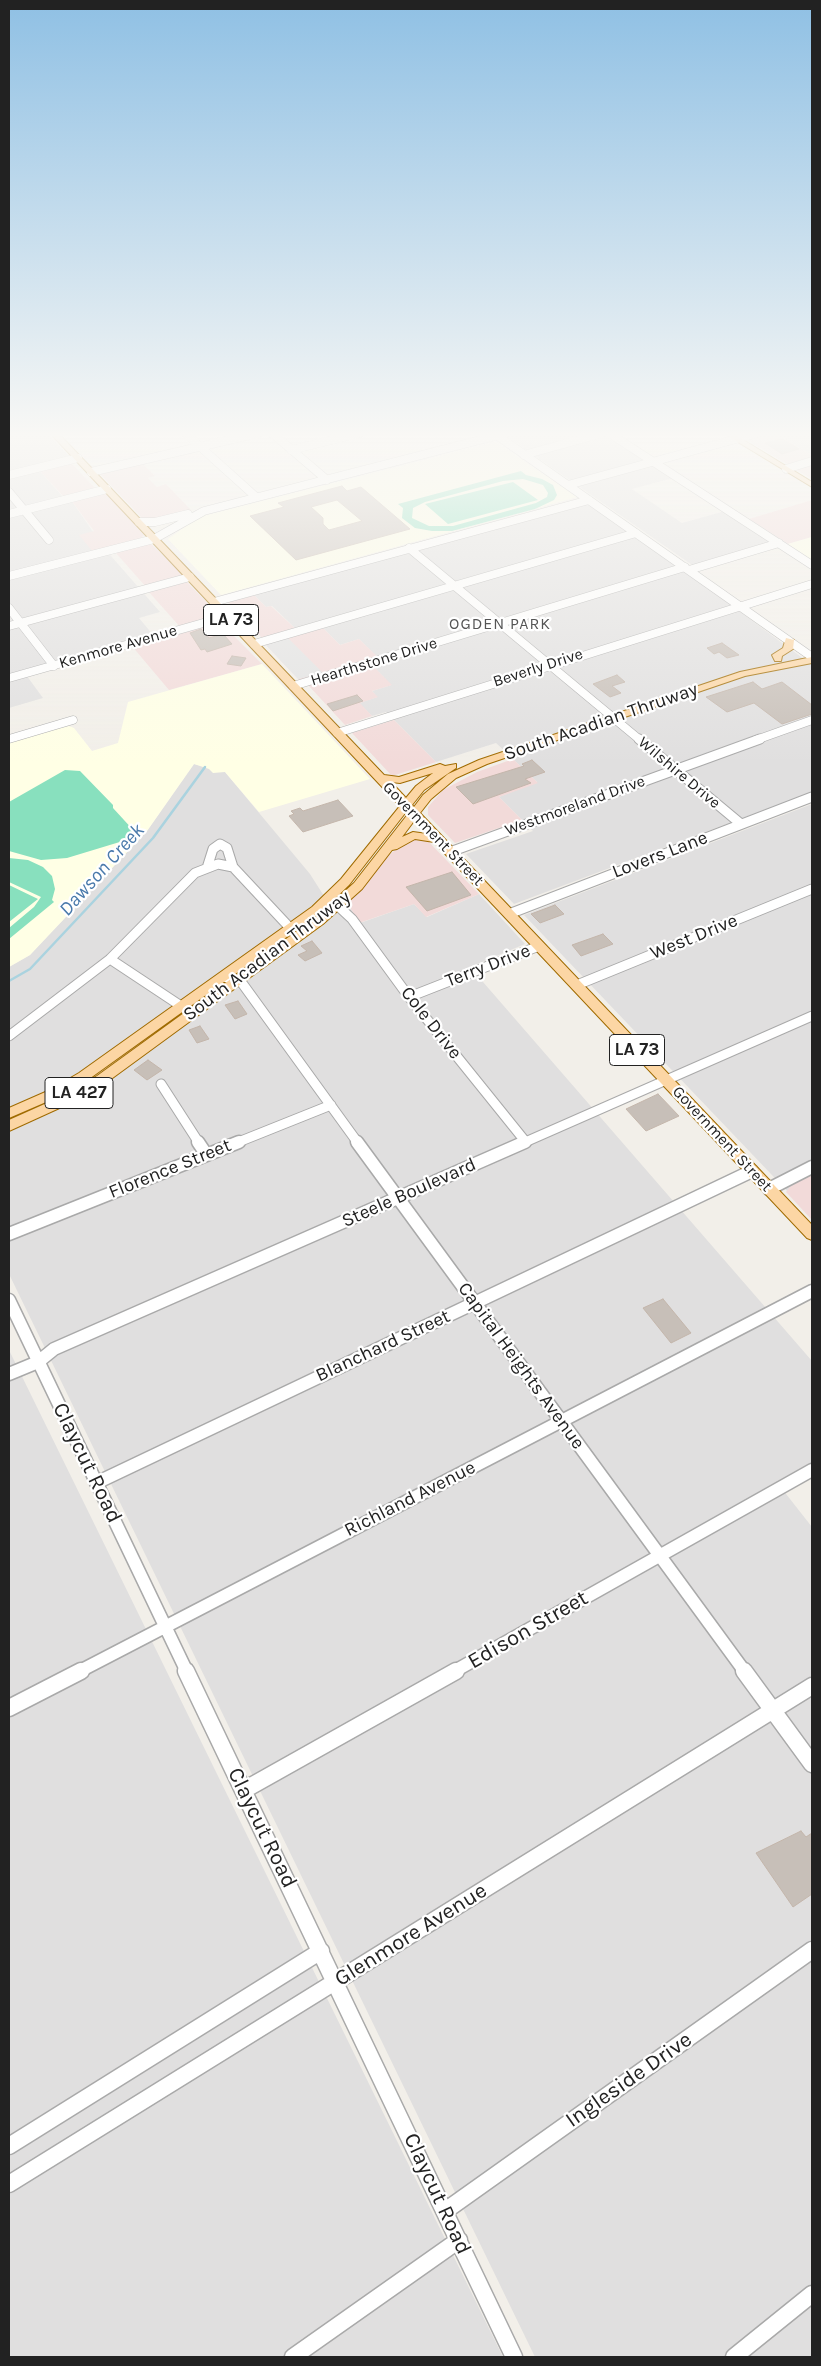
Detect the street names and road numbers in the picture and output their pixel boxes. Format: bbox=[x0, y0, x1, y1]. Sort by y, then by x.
road number: LA 73 bbox=[204, 604, 258, 636]
street label: Kenmore Avenue bbox=[57, 621, 179, 673]
street label: Hearthstone Drive bbox=[308, 634, 440, 690]
street label: Beverly Drive bbox=[491, 644, 585, 692]
street label: South Acadian Thruway bbox=[501, 678, 701, 766]
street label: Wilshire Drive bbox=[634, 733, 724, 813]
street label: Westmoreland Drive bbox=[502, 772, 648, 840]
street label: Government Street bbox=[378, 778, 488, 890]
street label: Lovers Lane bbox=[609, 826, 711, 884]
street label: South Acadian Thruway bbox=[179, 886, 355, 1026]
street label: West Drive bbox=[647, 909, 741, 965]
street label: Terry Drive bbox=[442, 939, 534, 993]
street label: Cole Drive bbox=[396, 982, 466, 1064]
road number: LA 73 bbox=[610, 1034, 664, 1066]
road number: LA 427 bbox=[45, 1078, 113, 1108]
street label: Government Street bbox=[668, 1082, 776, 1196]
street label: Florence Street bbox=[105, 1134, 235, 1204]
street label: Steele Boulevard bbox=[338, 1153, 480, 1233]
street label: Capital Heights Avenue bbox=[453, 1278, 589, 1454]
street label: Blanchard Street bbox=[312, 1305, 454, 1387]
street label: Claycut Road bbox=[46, 1398, 128, 1528]
street label: Richland Avenue bbox=[341, 1456, 479, 1542]
street label: Edison Street bbox=[463, 1585, 593, 1675]
street label: Claycut Road bbox=[221, 1763, 303, 1893]
street label: Glenmore Avenue bbox=[330, 1878, 492, 1992]
street label: Ingleside Drive bbox=[561, 2027, 697, 2133]
street label: Claycut Road bbox=[397, 2129, 477, 2259]

